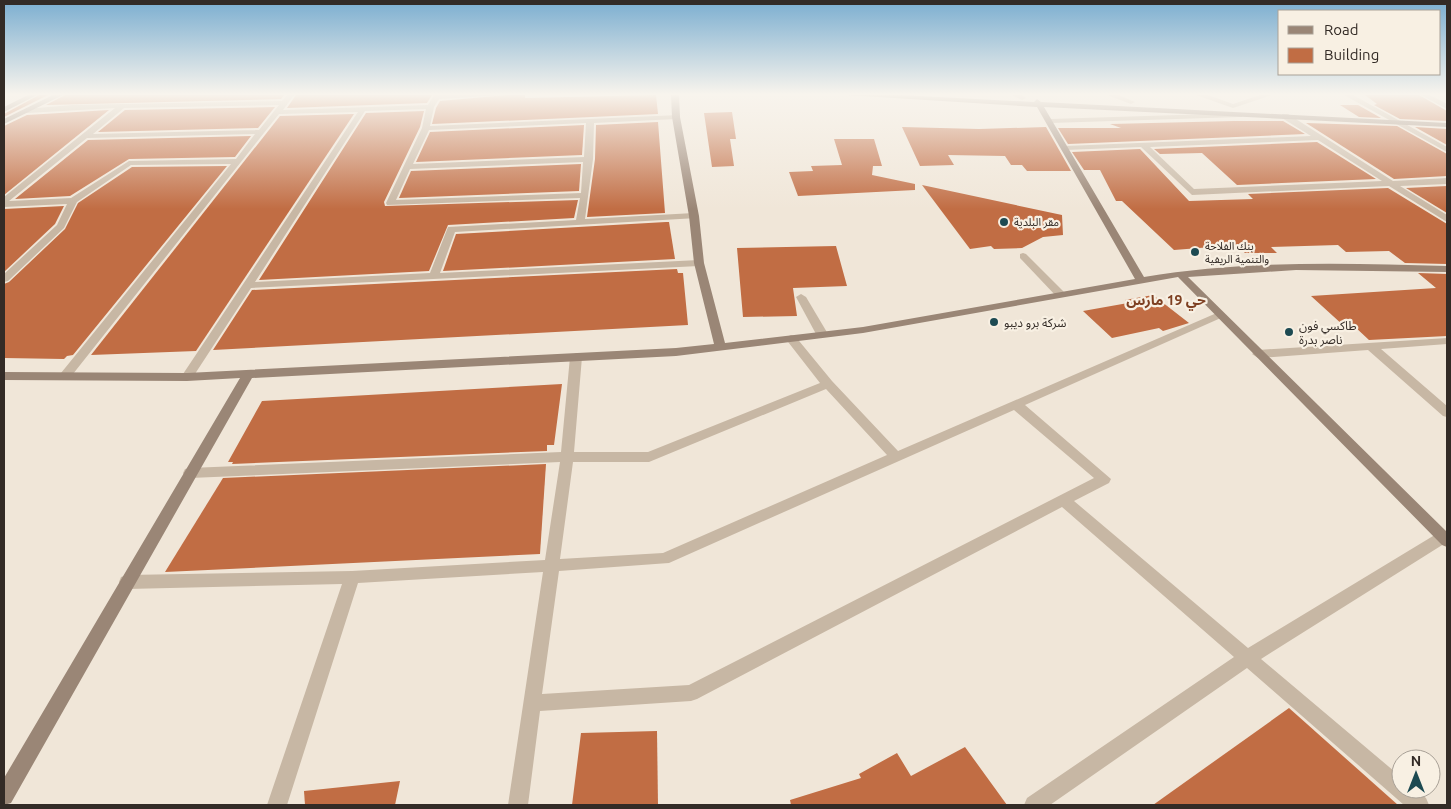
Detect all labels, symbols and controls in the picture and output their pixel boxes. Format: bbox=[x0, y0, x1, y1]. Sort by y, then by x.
legend bbox=[1278, 10, 1441, 75]
text: Road bbox=[1324, 21, 1359, 38]
text: Building bbox=[1324, 46, 1379, 63]
marker: مقر البلدية bbox=[998, 216, 1010, 228]
place label: مقر البلدية bbox=[1014, 216, 1059, 229]
place label: بنك الفلاحة والتنمية الريفية bbox=[1205, 240, 1269, 266]
marker: بنك الفلاحة والتنمية الريفية bbox=[1189, 246, 1201, 258]
district label: حي 19 مارس bbox=[1126, 292, 1206, 311]
marker: شركة برو ديبو bbox=[988, 316, 1000, 328]
place label: شركة برو ديبو bbox=[1004, 316, 1066, 330]
place label: طاكسي فون ناصر بدرة bbox=[1299, 319, 1357, 347]
marker: طاكسي فون ناصر بدرة bbox=[1283, 326, 1295, 338]
north arrow bbox=[1391, 749, 1441, 799]
text: N bbox=[1411, 753, 1421, 769]

